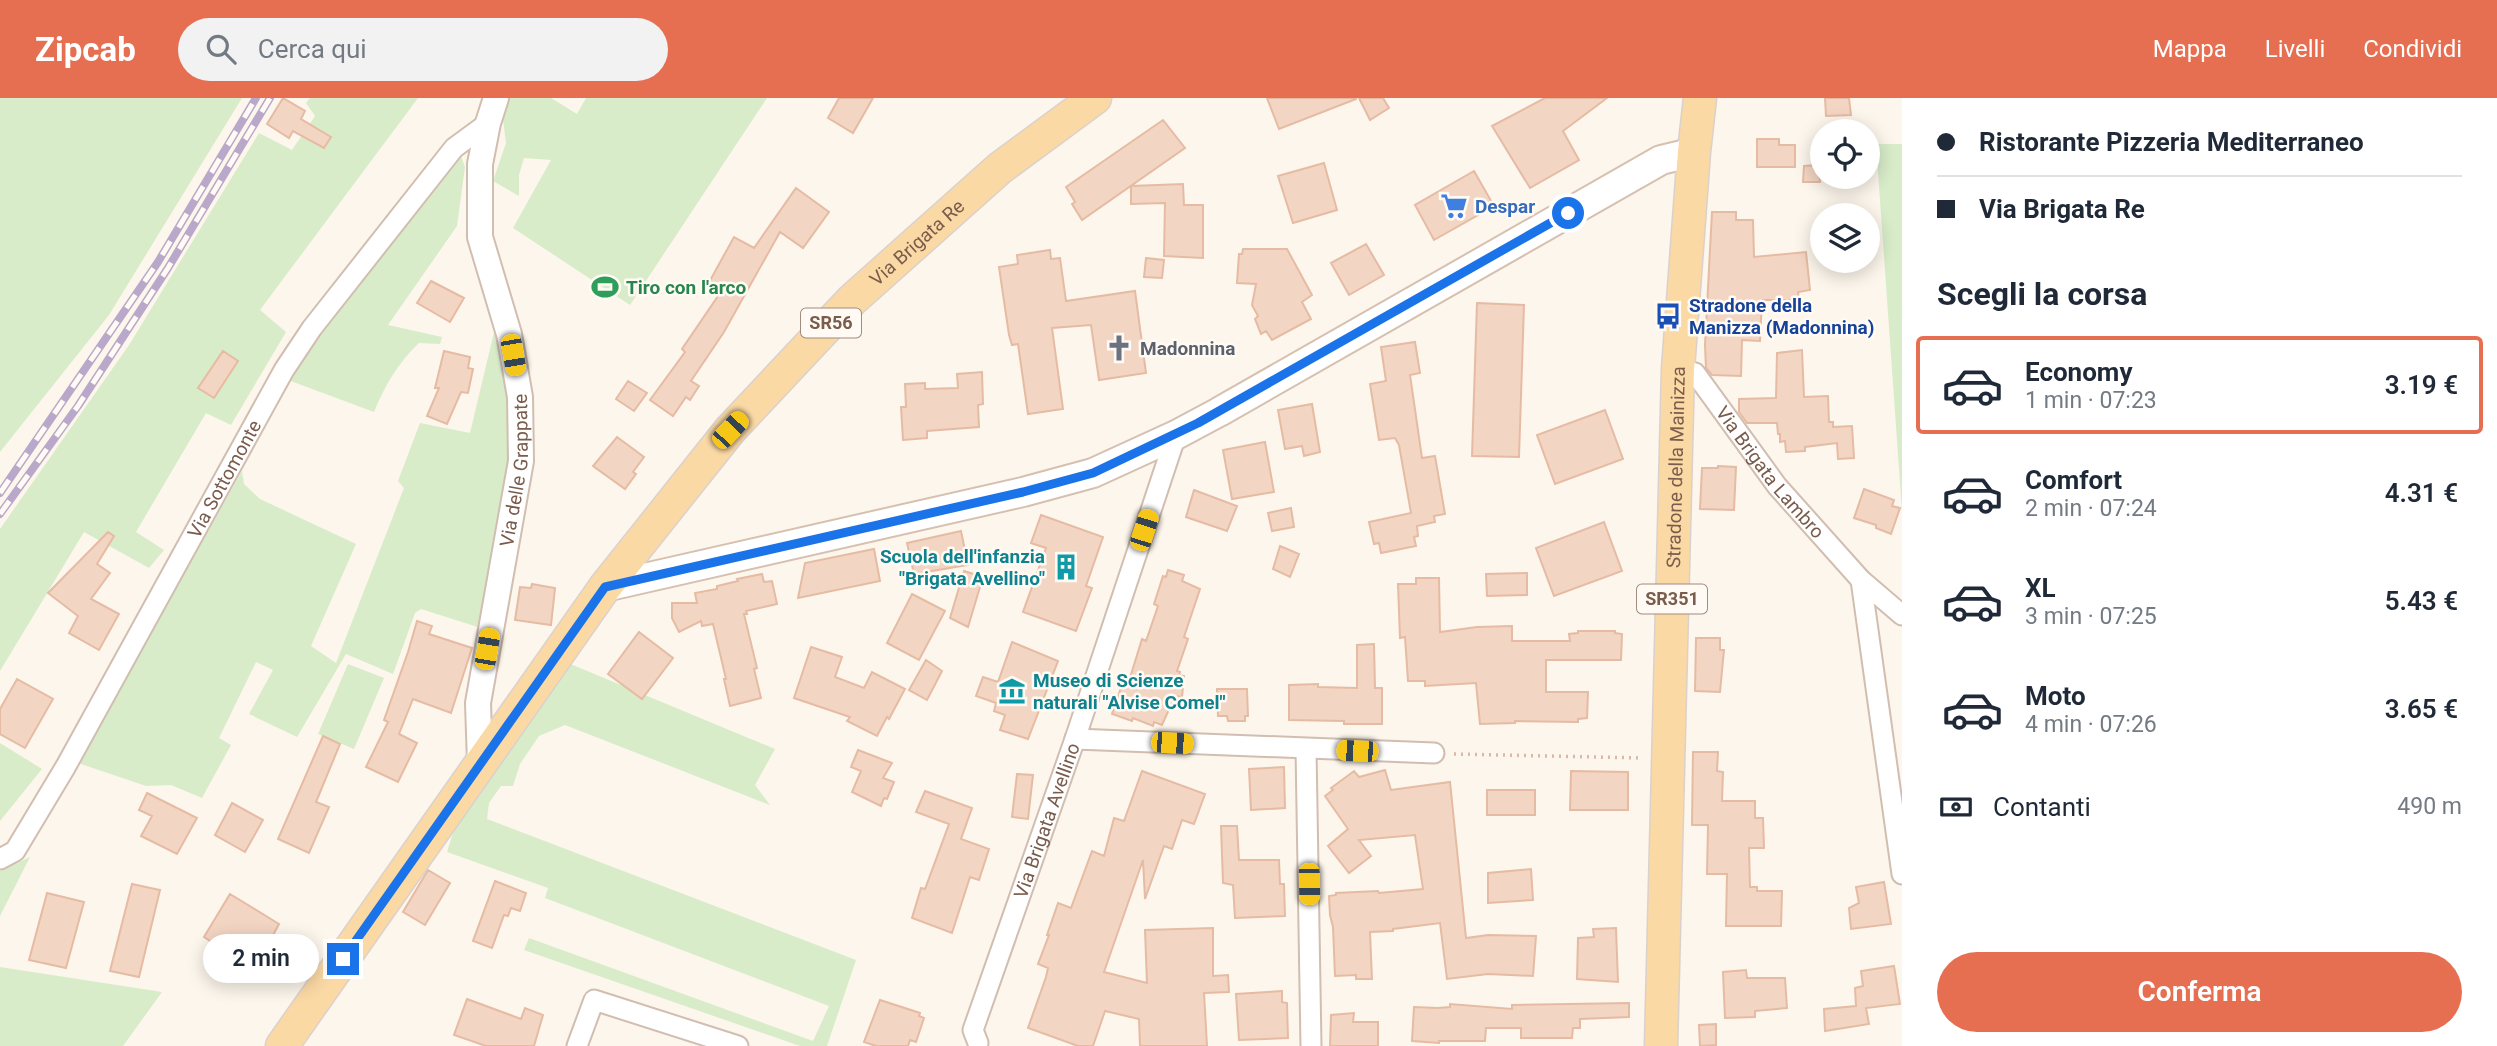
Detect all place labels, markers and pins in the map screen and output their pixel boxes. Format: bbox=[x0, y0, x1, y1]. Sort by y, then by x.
supermarket icon: Despar bbox=[1439, 191, 1469, 221]
place label: Despar bbox=[1475, 195, 1535, 218]
sports icon: Tiro con l'arco bbox=[590, 272, 620, 302]
place label: Tiro con l'arco bbox=[626, 276, 746, 299]
place label: Stradone della Manizza (Madonnina) bbox=[1689, 294, 1874, 339]
bus stop icon: Stradone della Manizza (Madonnina) bbox=[1653, 301, 1683, 331]
church icon: Madonnina bbox=[1104, 333, 1134, 363]
place label: Madonnina bbox=[1140, 337, 1235, 360]
place label: Scuola dell'infanzia "Brigata Avellino" bbox=[880, 545, 1045, 590]
building icon: Scuola dell'infanzia "Brigata Avellino" bbox=[1051, 552, 1081, 582]
place label: Museo di Scienze naturali "Alvise Comel" bbox=[1033, 669, 1226, 714]
museum icon: Museo di Scienze naturali "Alvise Comel" bbox=[997, 676, 1027, 706]

